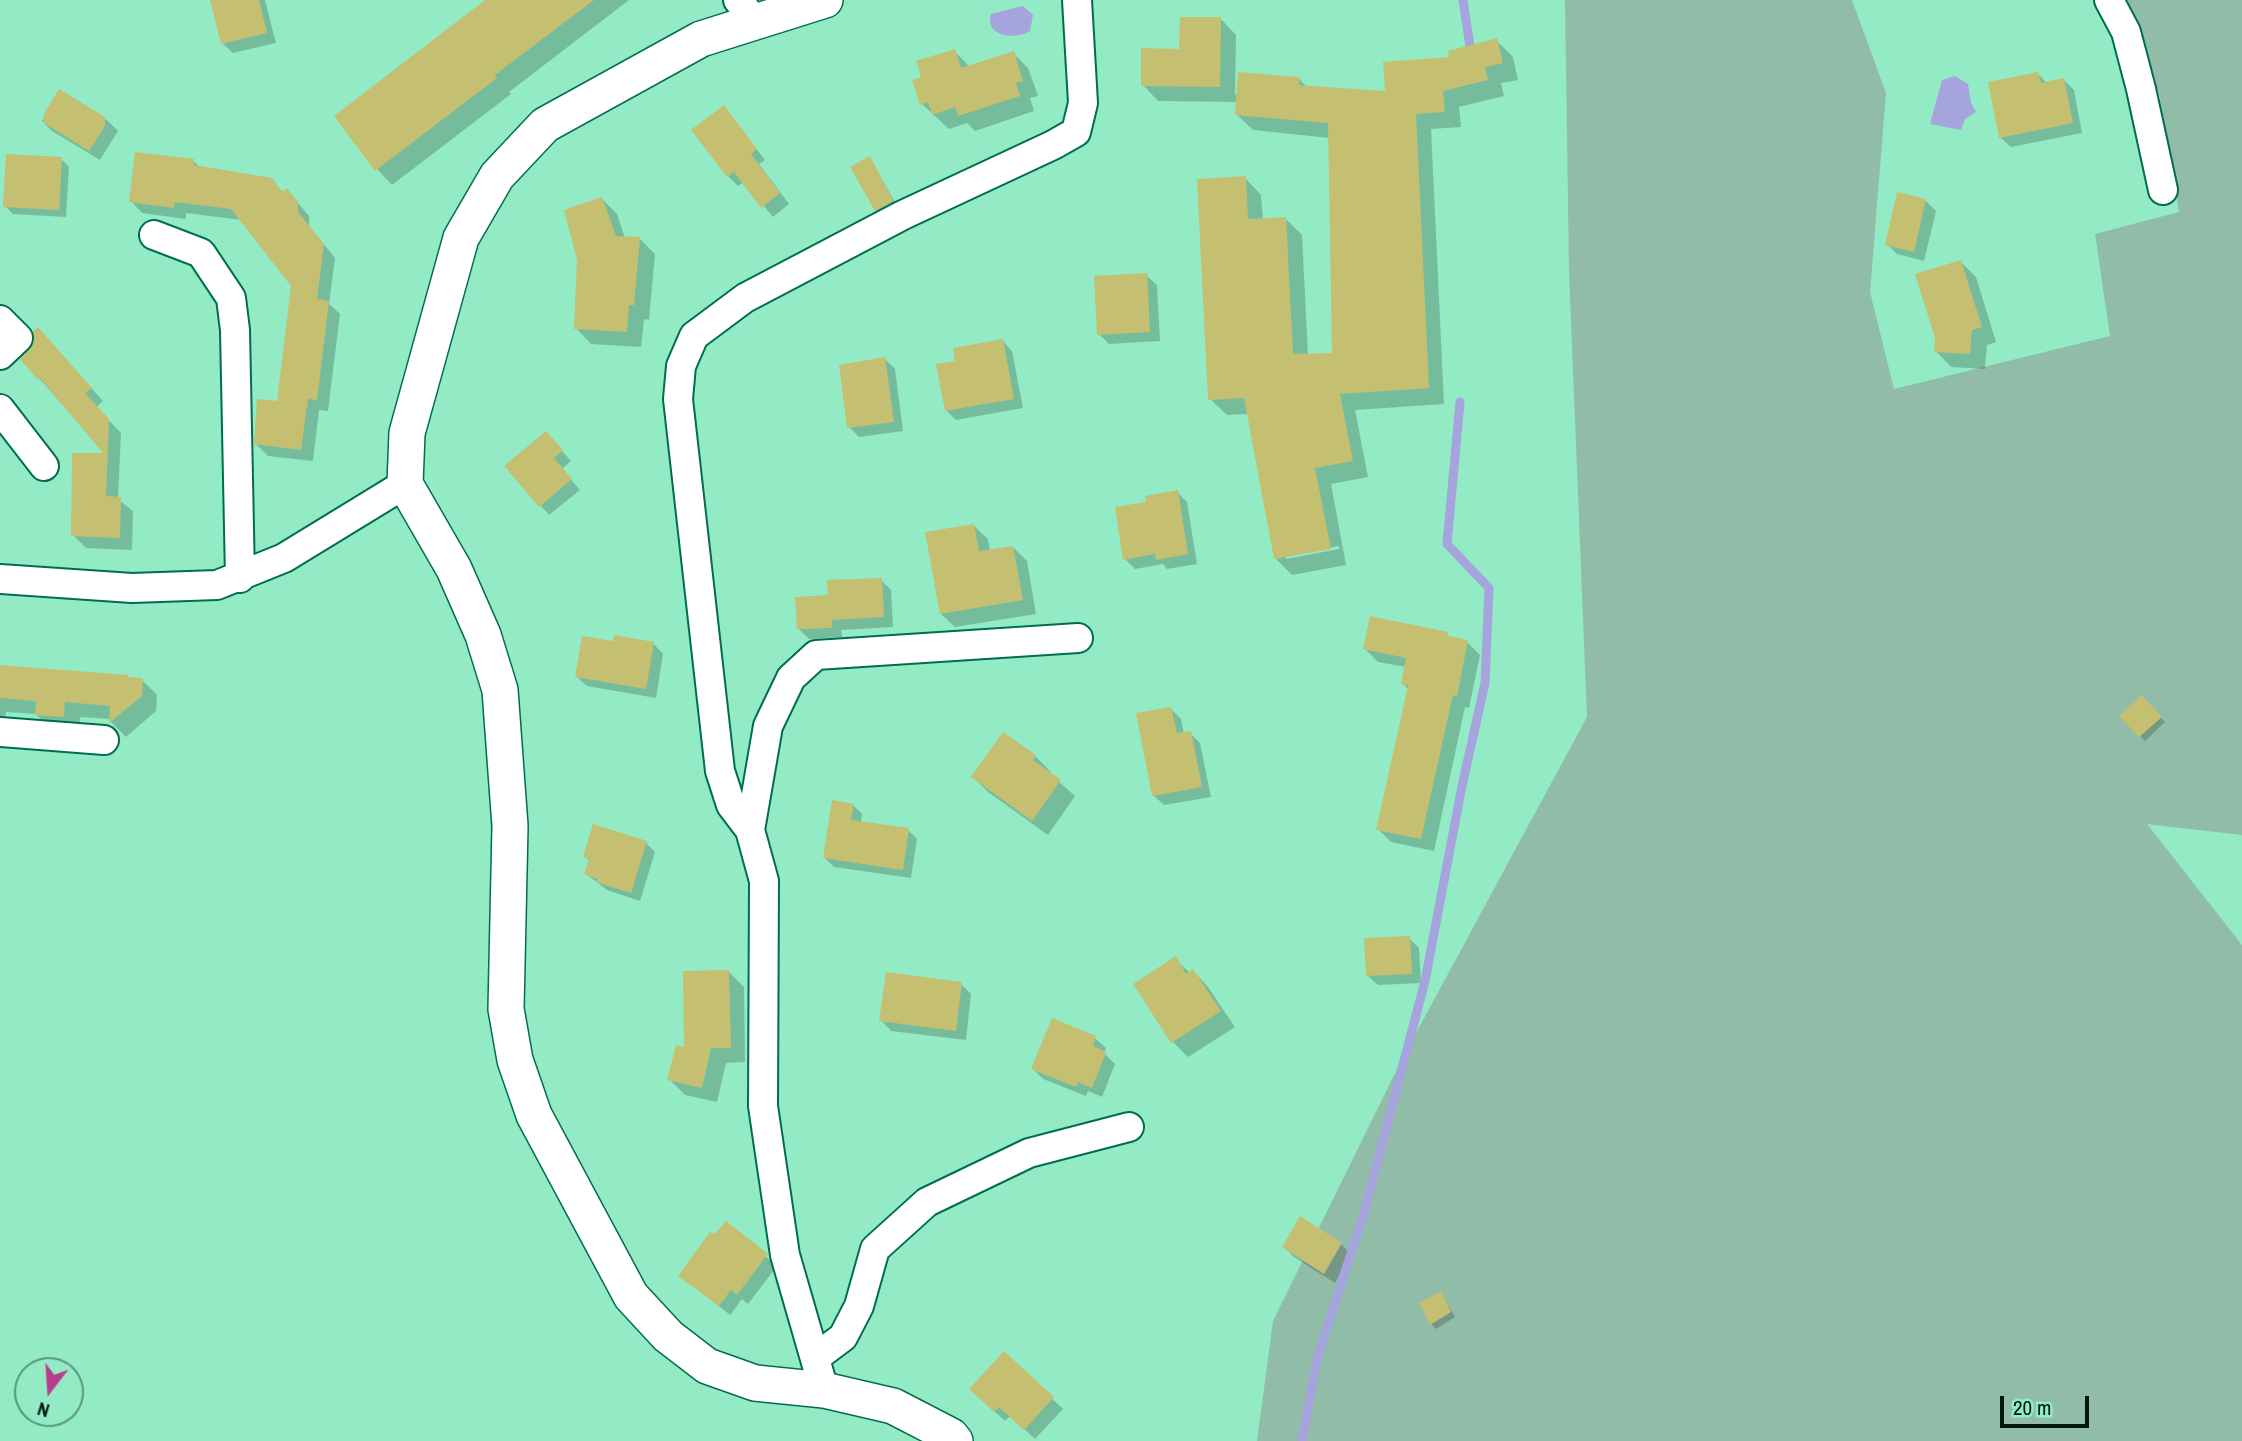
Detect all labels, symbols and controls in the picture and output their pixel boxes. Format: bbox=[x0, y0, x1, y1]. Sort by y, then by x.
north arrow bbox=[14, 1357, 84, 1427]
scale bar bbox=[2004, 1382, 2093, 1426]
text: 20 m bbox=[2013, 1393, 2051, 1422]
text: N bbox=[34, 1396, 53, 1424]

